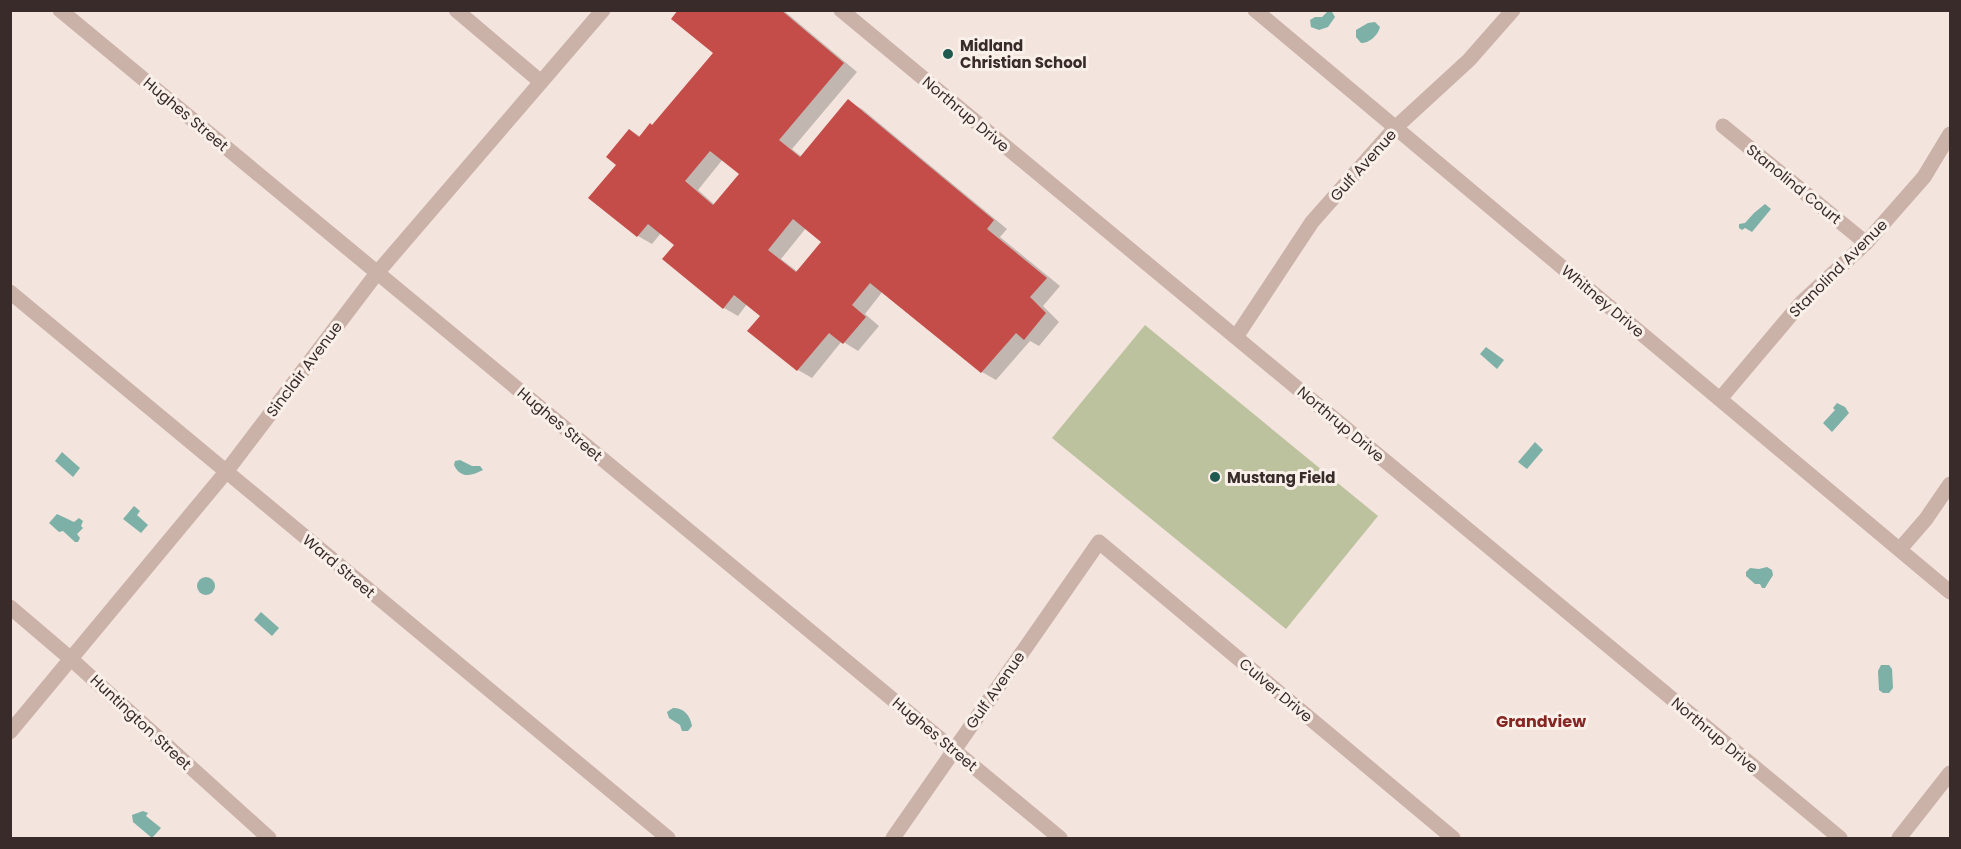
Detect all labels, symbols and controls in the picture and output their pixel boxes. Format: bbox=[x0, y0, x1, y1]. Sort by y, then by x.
place label: Midland Christian School bbox=[960, 35, 1087, 73]
marker: Midland Christian School bbox=[941, 47, 955, 61]
street label: Northrup Drive bbox=[918, 71, 1014, 157]
street label: Hughes Street bbox=[139, 72, 233, 156]
street label: Gulf Avenue bbox=[1325, 124, 1401, 206]
street label: Stanolind Court bbox=[1742, 139, 1846, 229]
street label: Stanolind Avenue bbox=[1784, 214, 1892, 322]
street label: Whitney Drive bbox=[1557, 260, 1649, 342]
street label: Sinclair Avenue bbox=[261, 317, 347, 421]
street label: Northrup Drive bbox=[1293, 381, 1389, 467]
street label: Hughes Street bbox=[513, 382, 607, 466]
place label: Mustang Field bbox=[1227, 467, 1335, 488]
marker: Mustang Field bbox=[1208, 470, 1222, 484]
street label: Ward Street bbox=[298, 530, 380, 602]
street label: Gulf Avenue bbox=[961, 647, 1029, 733]
street label: Culver Drive bbox=[1235, 653, 1317, 727]
street label: Huntington Street bbox=[86, 670, 196, 774]
street label: Hughes Street bbox=[888, 692, 982, 776]
street label: Northrup Drive bbox=[1667, 692, 1763, 778]
district label: Grandview bbox=[1496, 710, 1586, 733]

